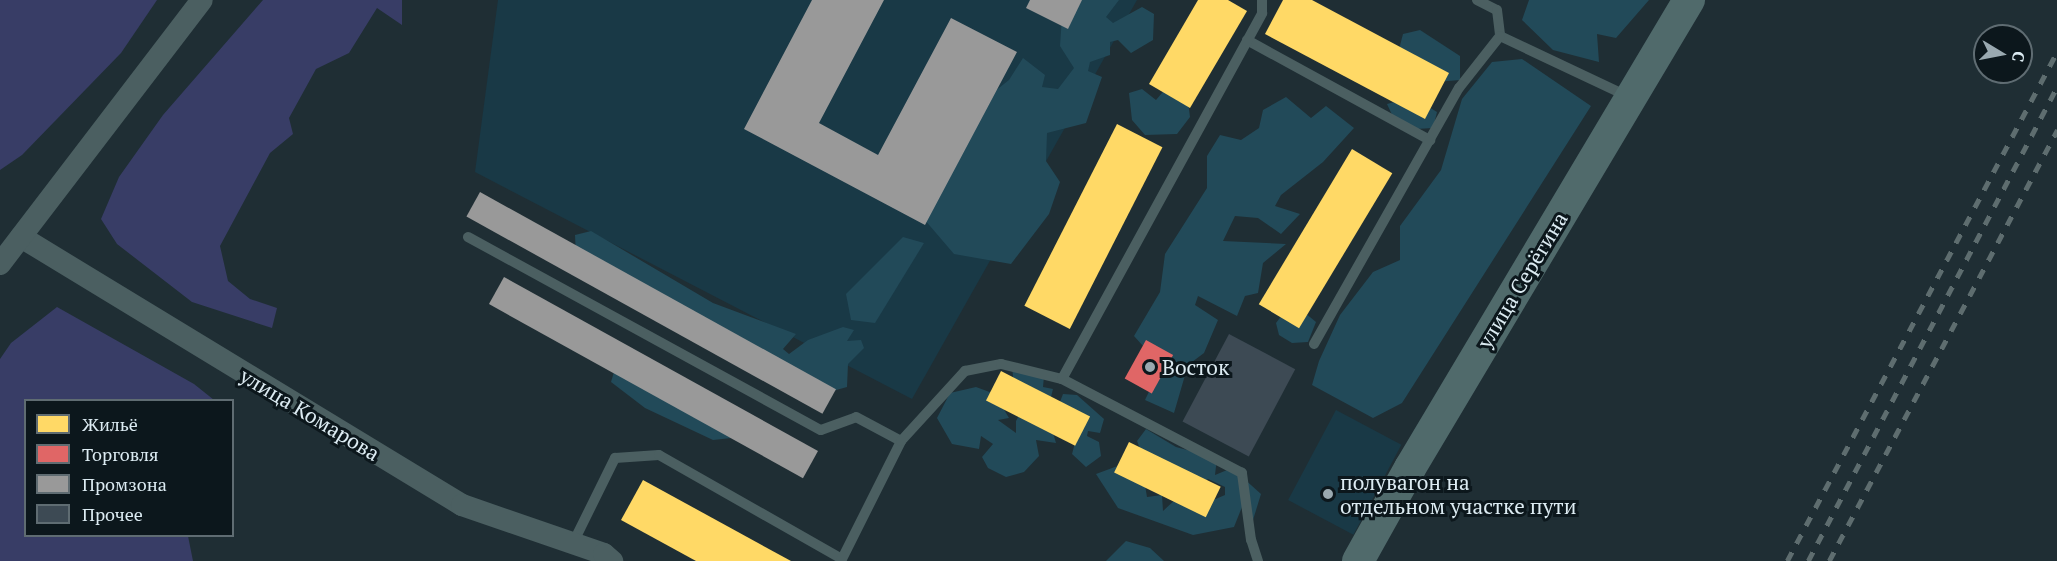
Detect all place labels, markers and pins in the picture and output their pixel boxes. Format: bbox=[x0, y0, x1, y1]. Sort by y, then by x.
place label: Восток bbox=[1162, 354, 1229, 380]
marker: Восток bbox=[1143, 360, 1157, 374]
place label: полувагон на отдельном участке пути bbox=[1340, 469, 1577, 519]
marker: полувагон на отдельном участке пути bbox=[1321, 487, 1335, 501]

